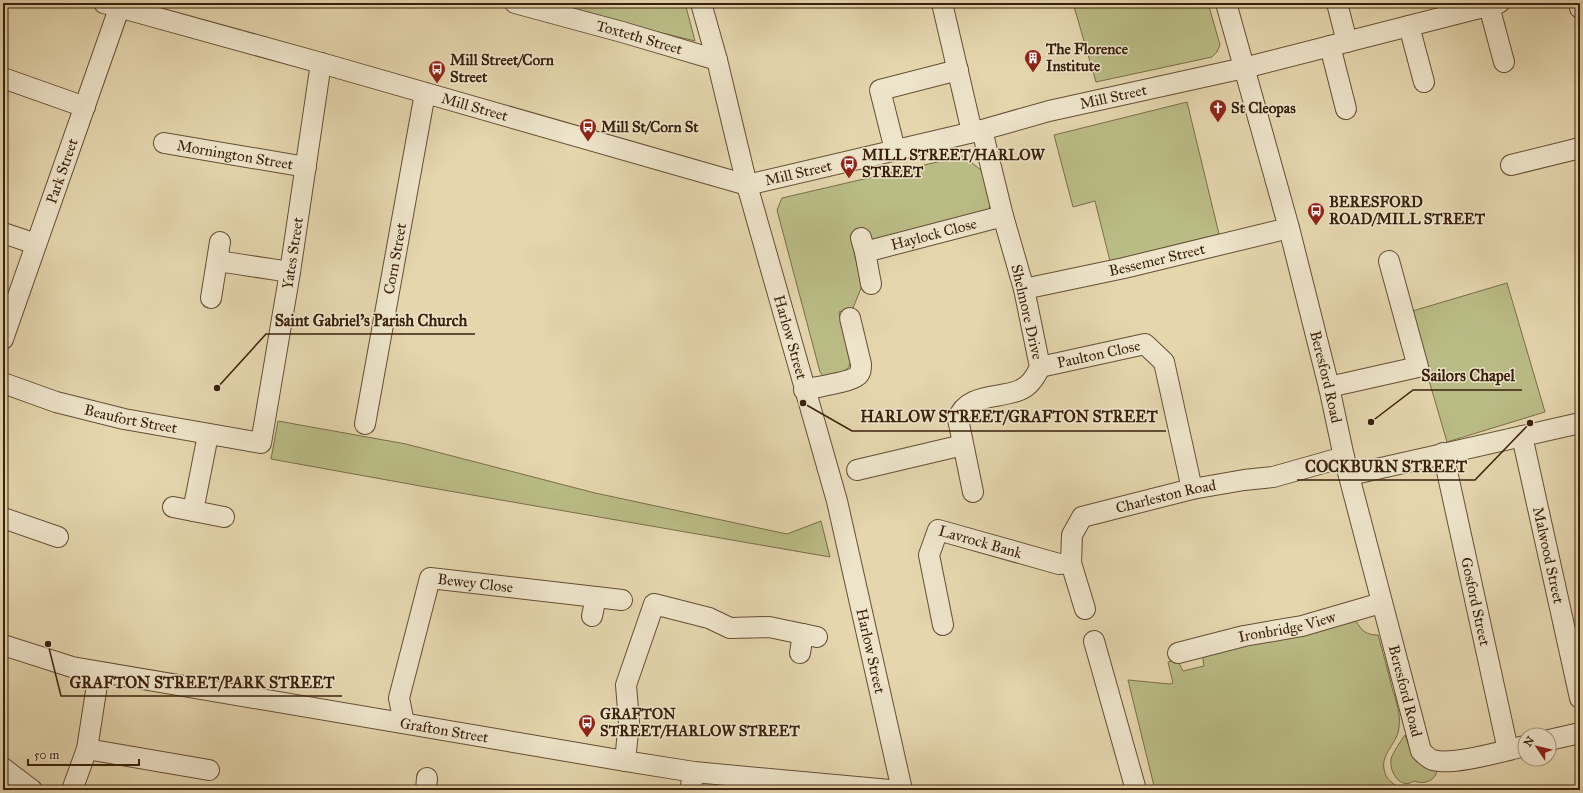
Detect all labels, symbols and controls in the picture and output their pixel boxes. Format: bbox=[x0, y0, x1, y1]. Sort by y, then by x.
street label: Toxteth Street bbox=[594, 16, 685, 59]
place label: The Florence Institute bbox=[1045, 40, 1129, 75]
building icon: The Florence Institute bbox=[1023, 48, 1043, 73]
place label: Mill Street/Corn Street bbox=[450, 51, 555, 86]
bus stop icon: Mill Street/Corn Street bbox=[427, 59, 447, 84]
street label: Mill Street bbox=[1078, 81, 1149, 113]
street label: Mill Street bbox=[439, 89, 511, 125]
church icon: St Cleopas bbox=[1208, 98, 1228, 123]
place label: St Cleopas bbox=[1231, 99, 1296, 118]
bus stop icon: Mill St/Corn St bbox=[578, 117, 598, 142]
place label: Mill St/Corn St bbox=[601, 118, 699, 136]
street label: Park Street bbox=[42, 135, 82, 206]
street label: Mornington Street bbox=[176, 136, 295, 174]
place label: MILL STREET/HARLOW STREET bbox=[862, 146, 1045, 181]
bus stop icon: MILL STREET/HARLOW STREET bbox=[839, 154, 859, 179]
street label: Mill Street bbox=[763, 156, 834, 190]
place label: BERESFORD ROAD/MILL STREET bbox=[1329, 193, 1486, 228]
bus stop icon: BERESFORD ROAD/MILL STREET bbox=[1306, 201, 1326, 226]
street label: Haylock Close bbox=[889, 214, 979, 254]
street label: Yates Street bbox=[278, 215, 307, 290]
street label: Corn Street bbox=[380, 221, 410, 296]
street label: Bessemer Street bbox=[1107, 240, 1207, 280]
street label: Shelmore Drive bbox=[1007, 263, 1047, 361]
street label: Harlow Street bbox=[770, 293, 811, 382]
callout: Saint Gabriel's Parish Church bbox=[266, 306, 475, 334]
text: Saint Gabriel's Parish Church bbox=[275, 311, 467, 330]
street label: Beresford Road bbox=[1306, 329, 1346, 425]
street label: Paulton Close bbox=[1055, 336, 1142, 372]
callout: Sailors Chapel bbox=[1413, 362, 1522, 390]
text: Sailors Chapel bbox=[1421, 366, 1515, 386]
street label: Beaufort Street bbox=[82, 400, 179, 437]
callout: HARLOW STREET/GRAFTON STREET bbox=[852, 403, 1166, 431]
text: HARLOW STREET/GRAFTON STREET bbox=[860, 407, 1158, 426]
callout: COCKBURN STREET bbox=[1297, 452, 1475, 480]
text: COCKBURN STREET bbox=[1305, 457, 1467, 476]
street label: Charleston Road bbox=[1114, 476, 1218, 517]
street label: Malwood Street bbox=[1529, 505, 1568, 606]
street label: Lavrock Bank bbox=[937, 522, 1024, 562]
street label: Gosford Street bbox=[1457, 555, 1494, 648]
street label: Bewey Close bbox=[437, 570, 514, 596]
street label: Harlow Street bbox=[852, 607, 889, 696]
street label: Ironbridge View bbox=[1236, 608, 1338, 646]
street label: Beresford Road bbox=[1385, 643, 1426, 739]
callout: GRAFTON STREET/PARK STREET bbox=[61, 668, 342, 696]
text: GRAFTON STREET/PARK STREET bbox=[70, 673, 334, 692]
place label: GRAFTON STREET/HARLOW STREET bbox=[600, 705, 801, 740]
bus stop icon: GRAFTON STREET/HARLOW STREET bbox=[577, 713, 597, 738]
street label: Grafton Street bbox=[399, 714, 491, 747]
north arrow bbox=[1517, 727, 1557, 767]
text: N bbox=[1521, 733, 1538, 749]
scale bar bbox=[28, 741, 139, 767]
text: 50 m bbox=[34, 748, 59, 762]

